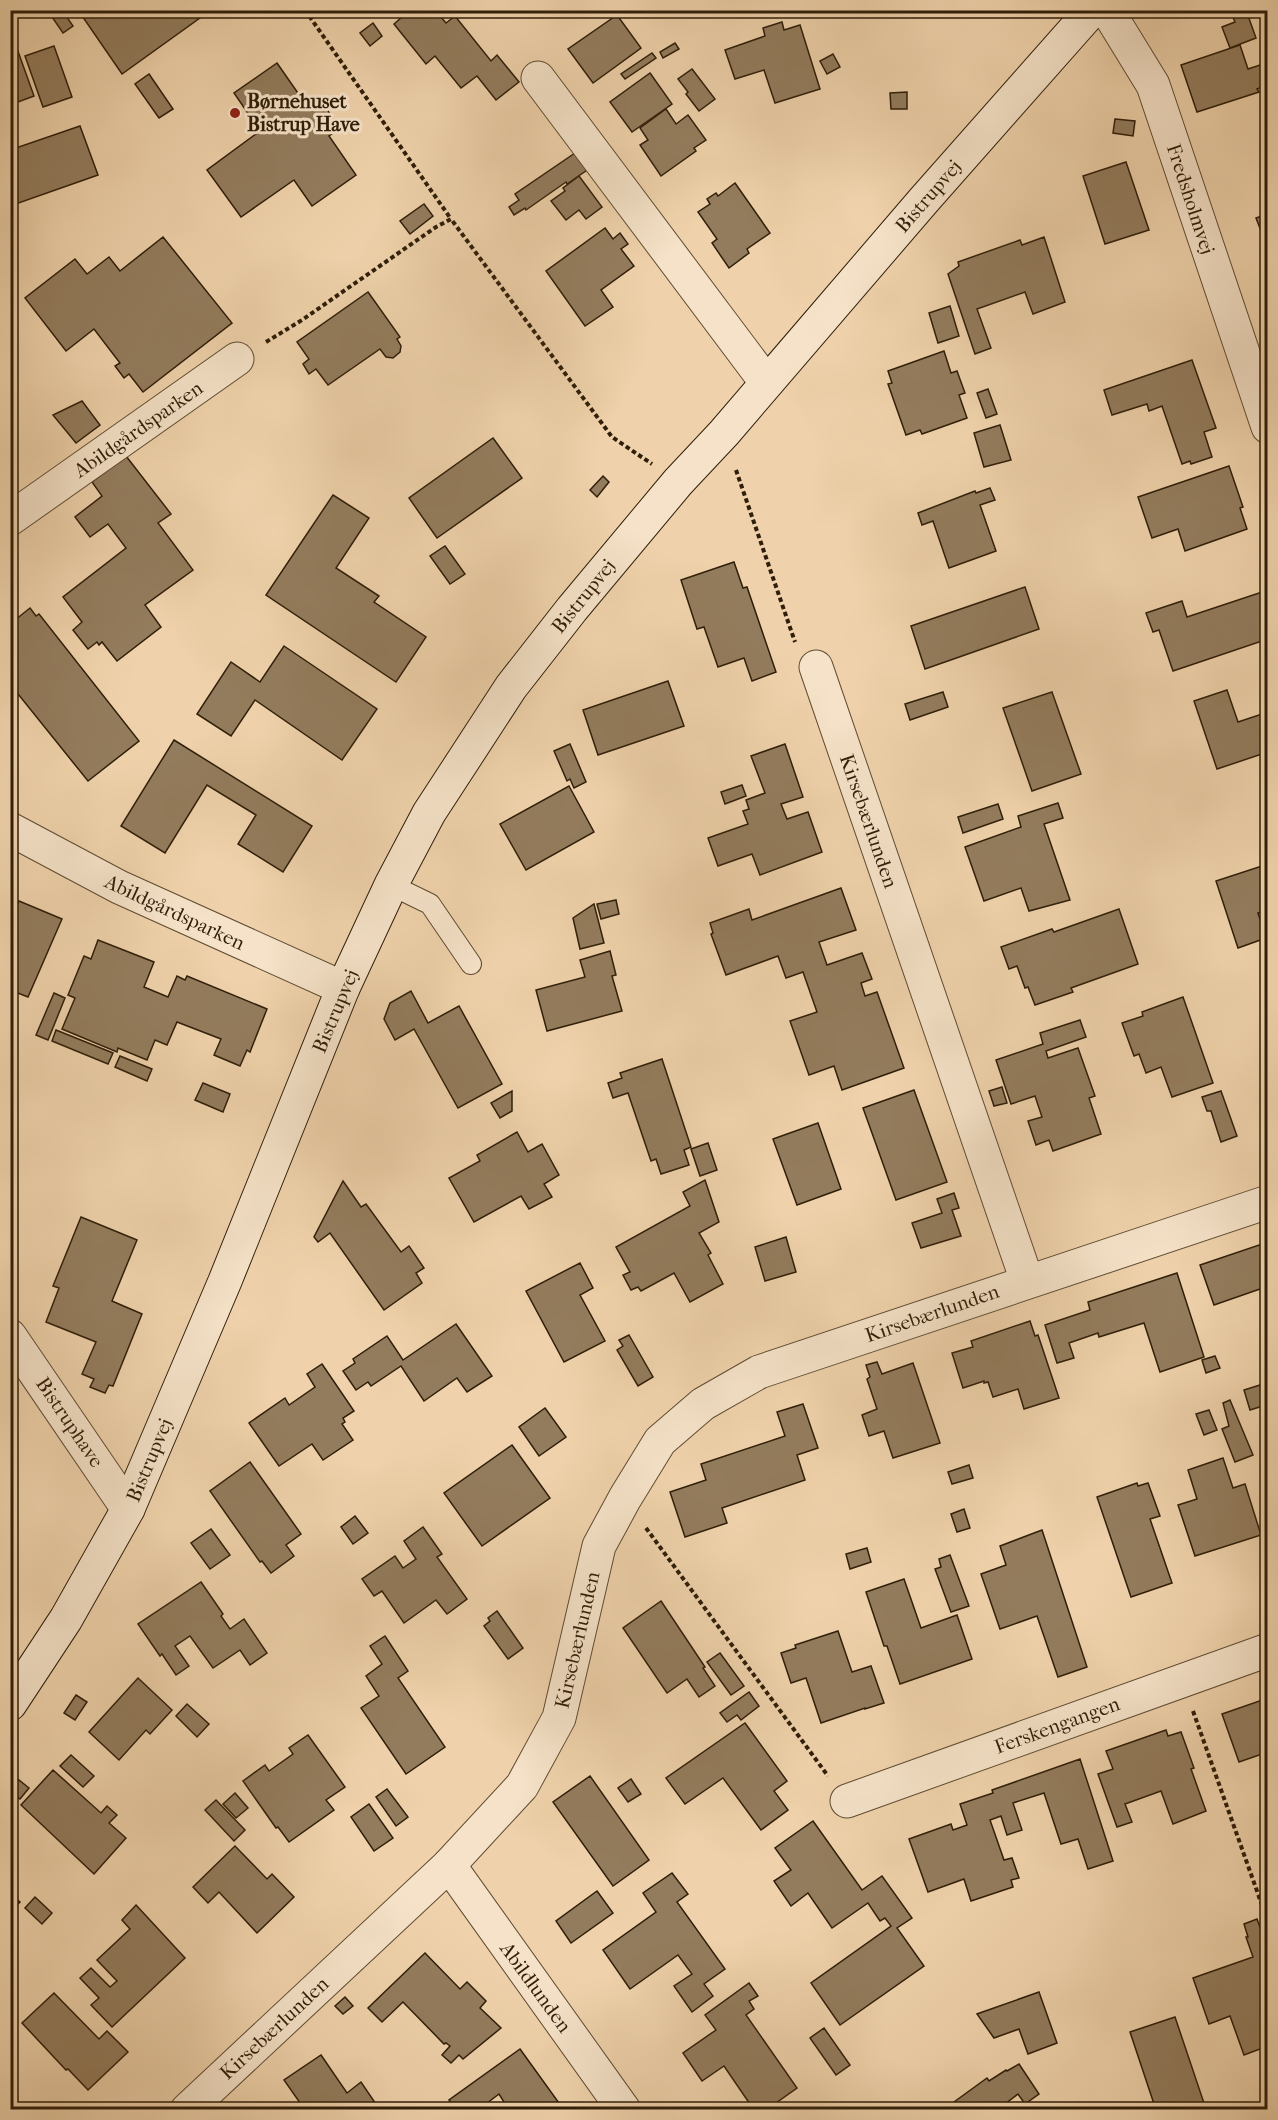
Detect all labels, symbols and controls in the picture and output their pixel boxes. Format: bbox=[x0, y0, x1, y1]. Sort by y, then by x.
place label: Børnehuset Bistrup Have bbox=[247, 90, 360, 136]
marker: Børnehuset Bistrup Have bbox=[228, 106, 242, 120]
street label: Fredsholmvej bbox=[1162, 141, 1219, 257]
street label: Bistrupvej bbox=[891, 155, 966, 237]
street label: Abildgårdsparken bbox=[69, 376, 207, 483]
street label: Bistrupvej bbox=[547, 555, 620, 638]
street label: Kirsebærlunden bbox=[835, 751, 902, 891]
street label: Abildgårdsparken bbox=[100, 870, 249, 955]
street label: Bistrupvej bbox=[308, 966, 363, 1056]
street label: Kirsebærlunden bbox=[862, 1280, 1002, 1347]
street label: Bistruphave bbox=[31, 1373, 108, 1472]
street label: Bistrupvej bbox=[122, 1415, 177, 1505]
street label: Kirsebærlunden bbox=[551, 1569, 605, 1711]
street label: Ferskengangen bbox=[991, 1692, 1123, 1759]
street label: Abildlunden bbox=[495, 1937, 576, 2037]
street label: Kirsebærlunden bbox=[215, 1972, 334, 2085]

